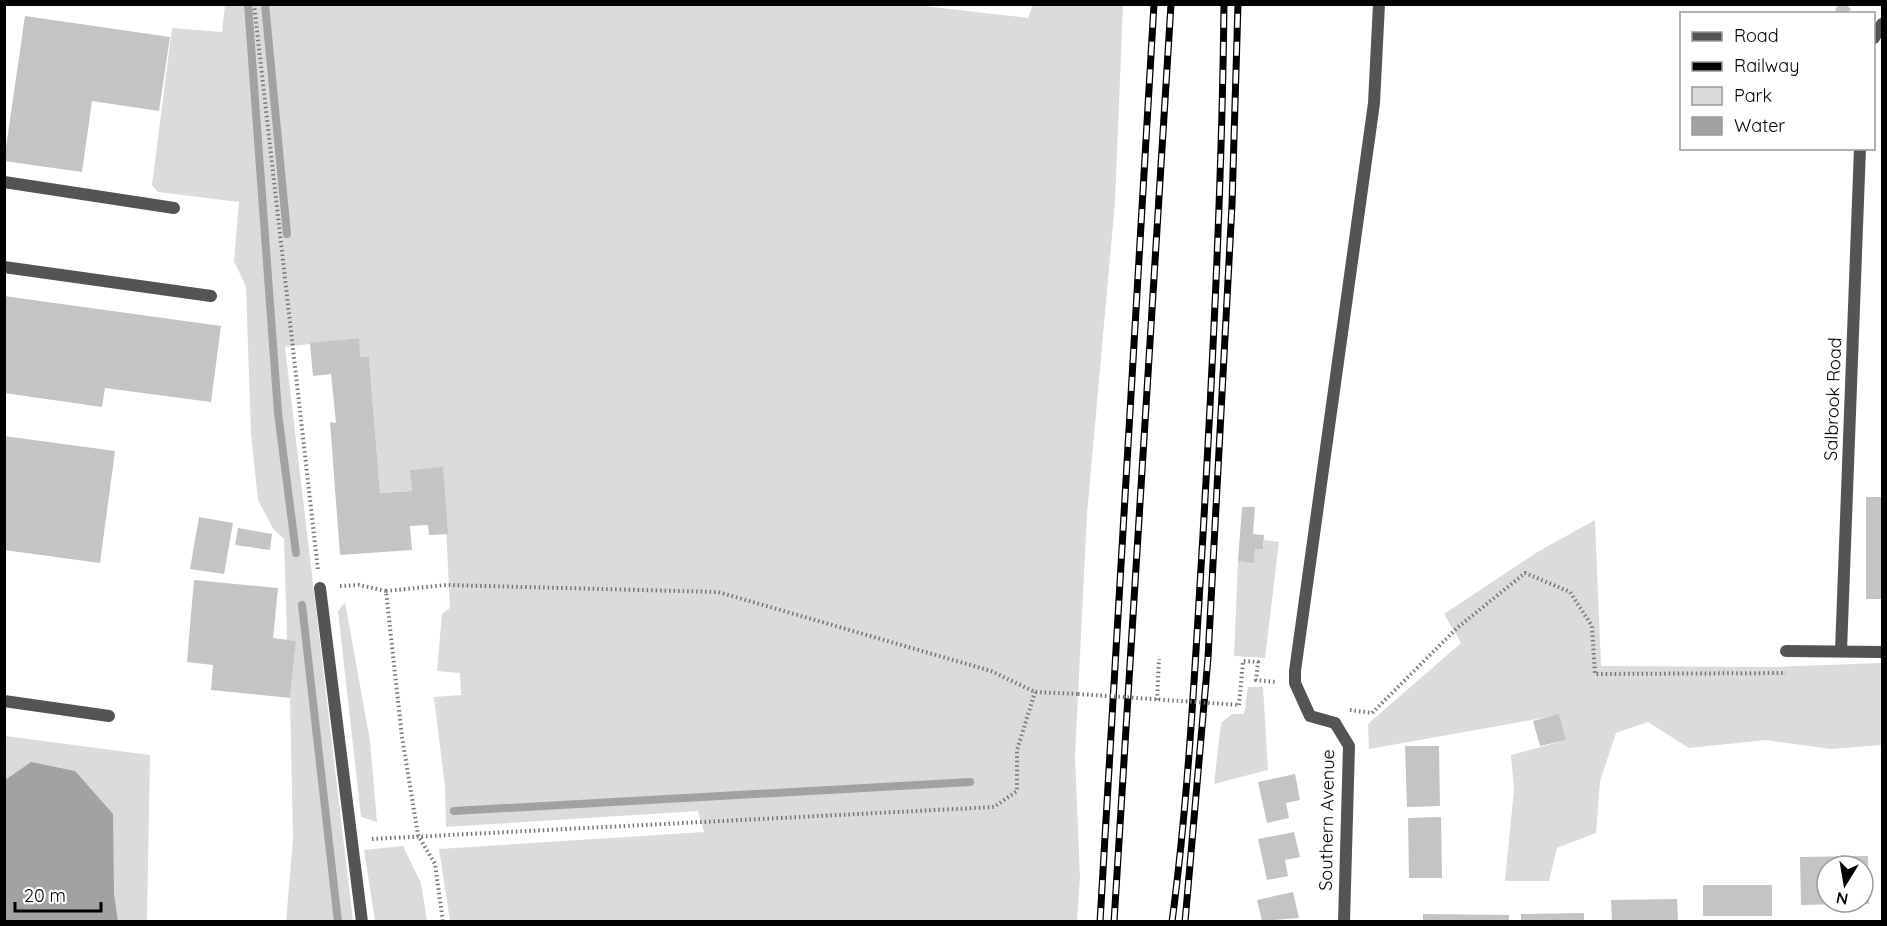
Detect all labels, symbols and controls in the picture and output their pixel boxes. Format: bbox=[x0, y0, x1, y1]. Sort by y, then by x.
legend bbox=[1680, 12, 1875, 150]
text: Road bbox=[1734, 24, 1779, 47]
text: Railway bbox=[1734, 54, 1800, 77]
text: Park bbox=[1734, 84, 1772, 107]
text: Water bbox=[1734, 114, 1785, 137]
street label: Salbrook Road bbox=[1819, 337, 1846, 461]
street label: Southern Avenue bbox=[1314, 749, 1339, 891]
north arrow bbox=[1815, 854, 1875, 914]
scale bar bbox=[15, 875, 100, 913]
text: 20 m bbox=[24, 884, 66, 907]
text: N bbox=[1834, 888, 1850, 910]

